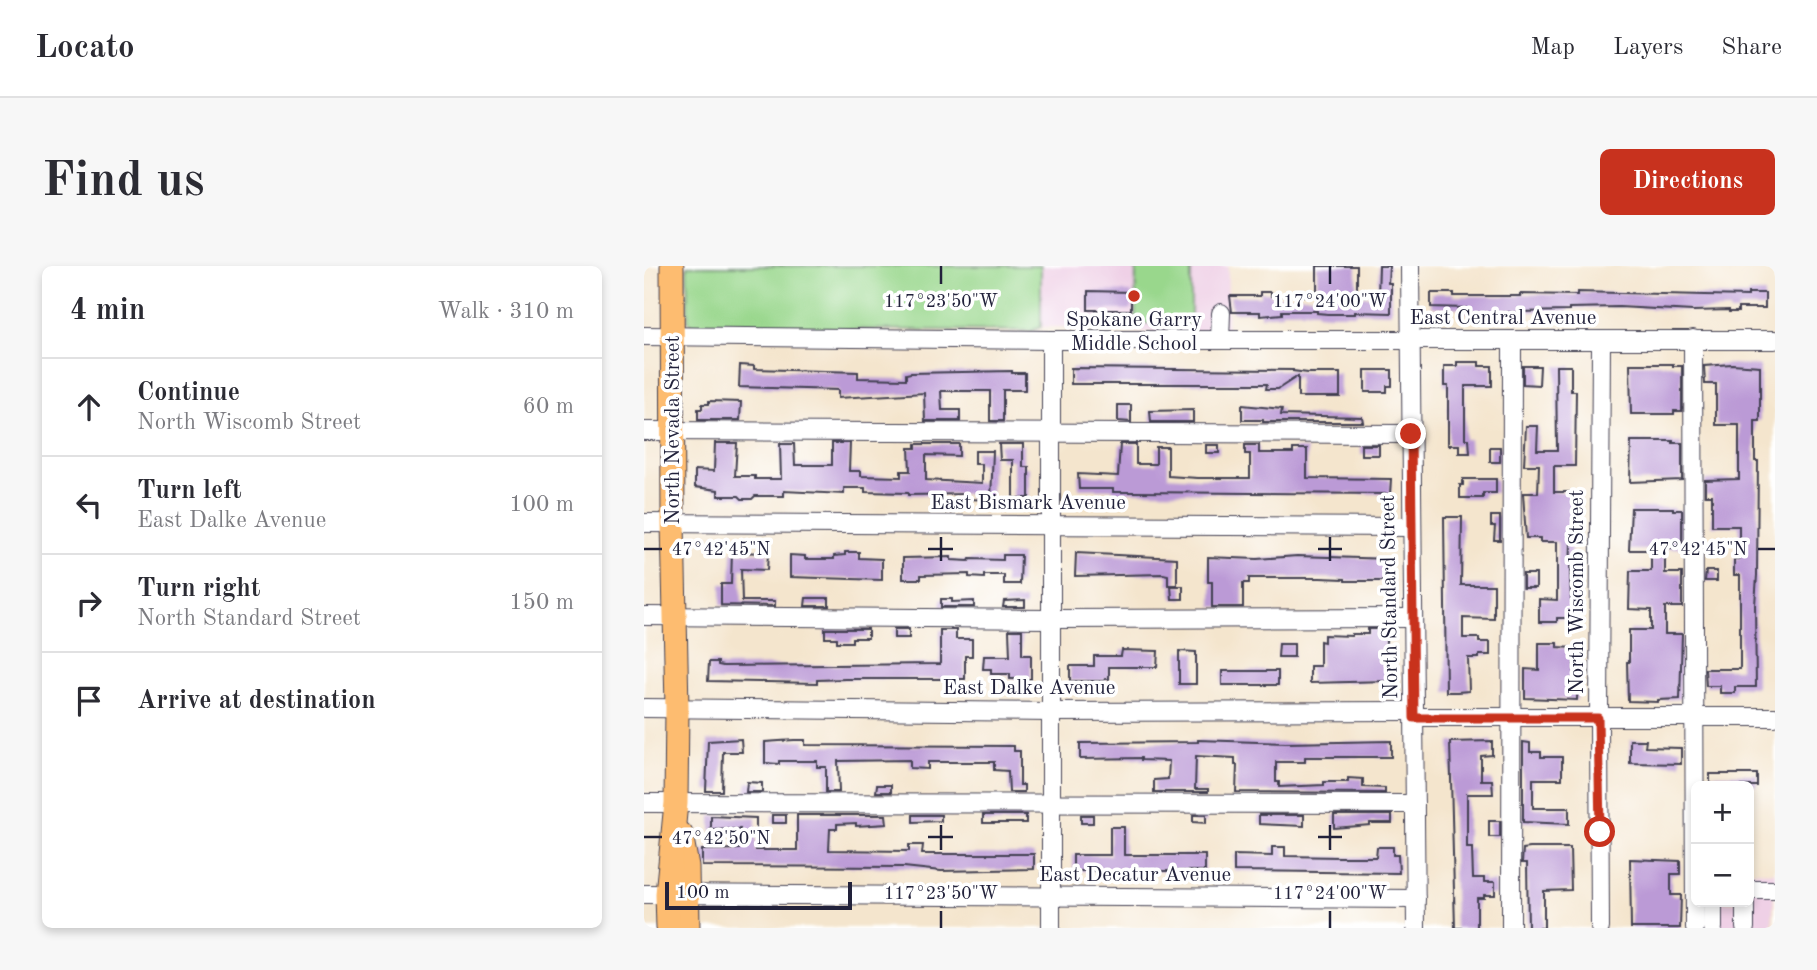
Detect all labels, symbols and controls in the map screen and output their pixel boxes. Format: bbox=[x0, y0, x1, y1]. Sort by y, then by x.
text: Locato bbox=[35, 32, 135, 65]
text: Map bbox=[1531, 36, 1575, 60]
text: Layers bbox=[1613, 36, 1683, 60]
text: Share bbox=[1721, 36, 1782, 60]
button: Directions bbox=[1600, 149, 1775, 215]
text: Find us bbox=[42, 158, 205, 207]
marker: Spokane Garry Middle School bbox=[1126, 288, 1142, 304]
text: 117°23'50"W bbox=[884, 293, 998, 311]
text: 117°24'00"W bbox=[1273, 293, 1387, 311]
text: 4 min bbox=[70, 296, 145, 326]
text: Walk · 310 m bbox=[438, 300, 574, 323]
street label: East Central Avenue bbox=[1410, 308, 1596, 329]
place label: Spokane Garry Middle School bbox=[1066, 310, 1202, 355]
street label: North Nevada Street bbox=[663, 335, 684, 525]
text: Continue bbox=[137, 380, 240, 406]
icon: ahead bbox=[70, 388, 108, 426]
text: 60 m bbox=[523, 395, 574, 418]
text: North Wiscomb Street bbox=[137, 411, 361, 434]
route end bbox=[1395, 418, 1426, 449]
text: Turn left bbox=[137, 478, 242, 504]
icon: left bbox=[70, 486, 108, 524]
street label: North Wiscomb Street bbox=[1567, 490, 1588, 694]
text: 100 m bbox=[509, 493, 574, 516]
street label: East Bismark Avenue bbox=[930, 493, 1126, 514]
street label: North Standard Street bbox=[1378, 495, 1402, 699]
text: East Dalke Avenue bbox=[137, 509, 326, 532]
text: 47°42'45"N bbox=[672, 541, 770, 559]
text: 47°42'45"N bbox=[1649, 541, 1747, 559]
text: Turn right bbox=[137, 576, 260, 602]
icon: right bbox=[70, 584, 108, 622]
text: 150 m bbox=[509, 591, 574, 614]
text: North Standard Street bbox=[137, 607, 361, 630]
street label: East Dalke Avenue bbox=[943, 678, 1115, 699]
icon: arrive bbox=[70, 682, 108, 720]
text: Arrive at destination bbox=[137, 688, 376, 714]
map controls bbox=[1691, 781, 1754, 907]
button: + bbox=[1691, 781, 1754, 844]
route start bbox=[1584, 816, 1615, 847]
text: 47°42'50"N bbox=[672, 830, 770, 848]
button: − bbox=[1691, 844, 1754, 907]
street label: East Decatur Avenue bbox=[1039, 865, 1231, 886]
scale bar bbox=[665, 879, 852, 911]
text: 100 m bbox=[676, 884, 729, 903]
text: 117°23'50"W bbox=[884, 885, 998, 903]
text: 117°24'00"W bbox=[1273, 885, 1387, 903]

